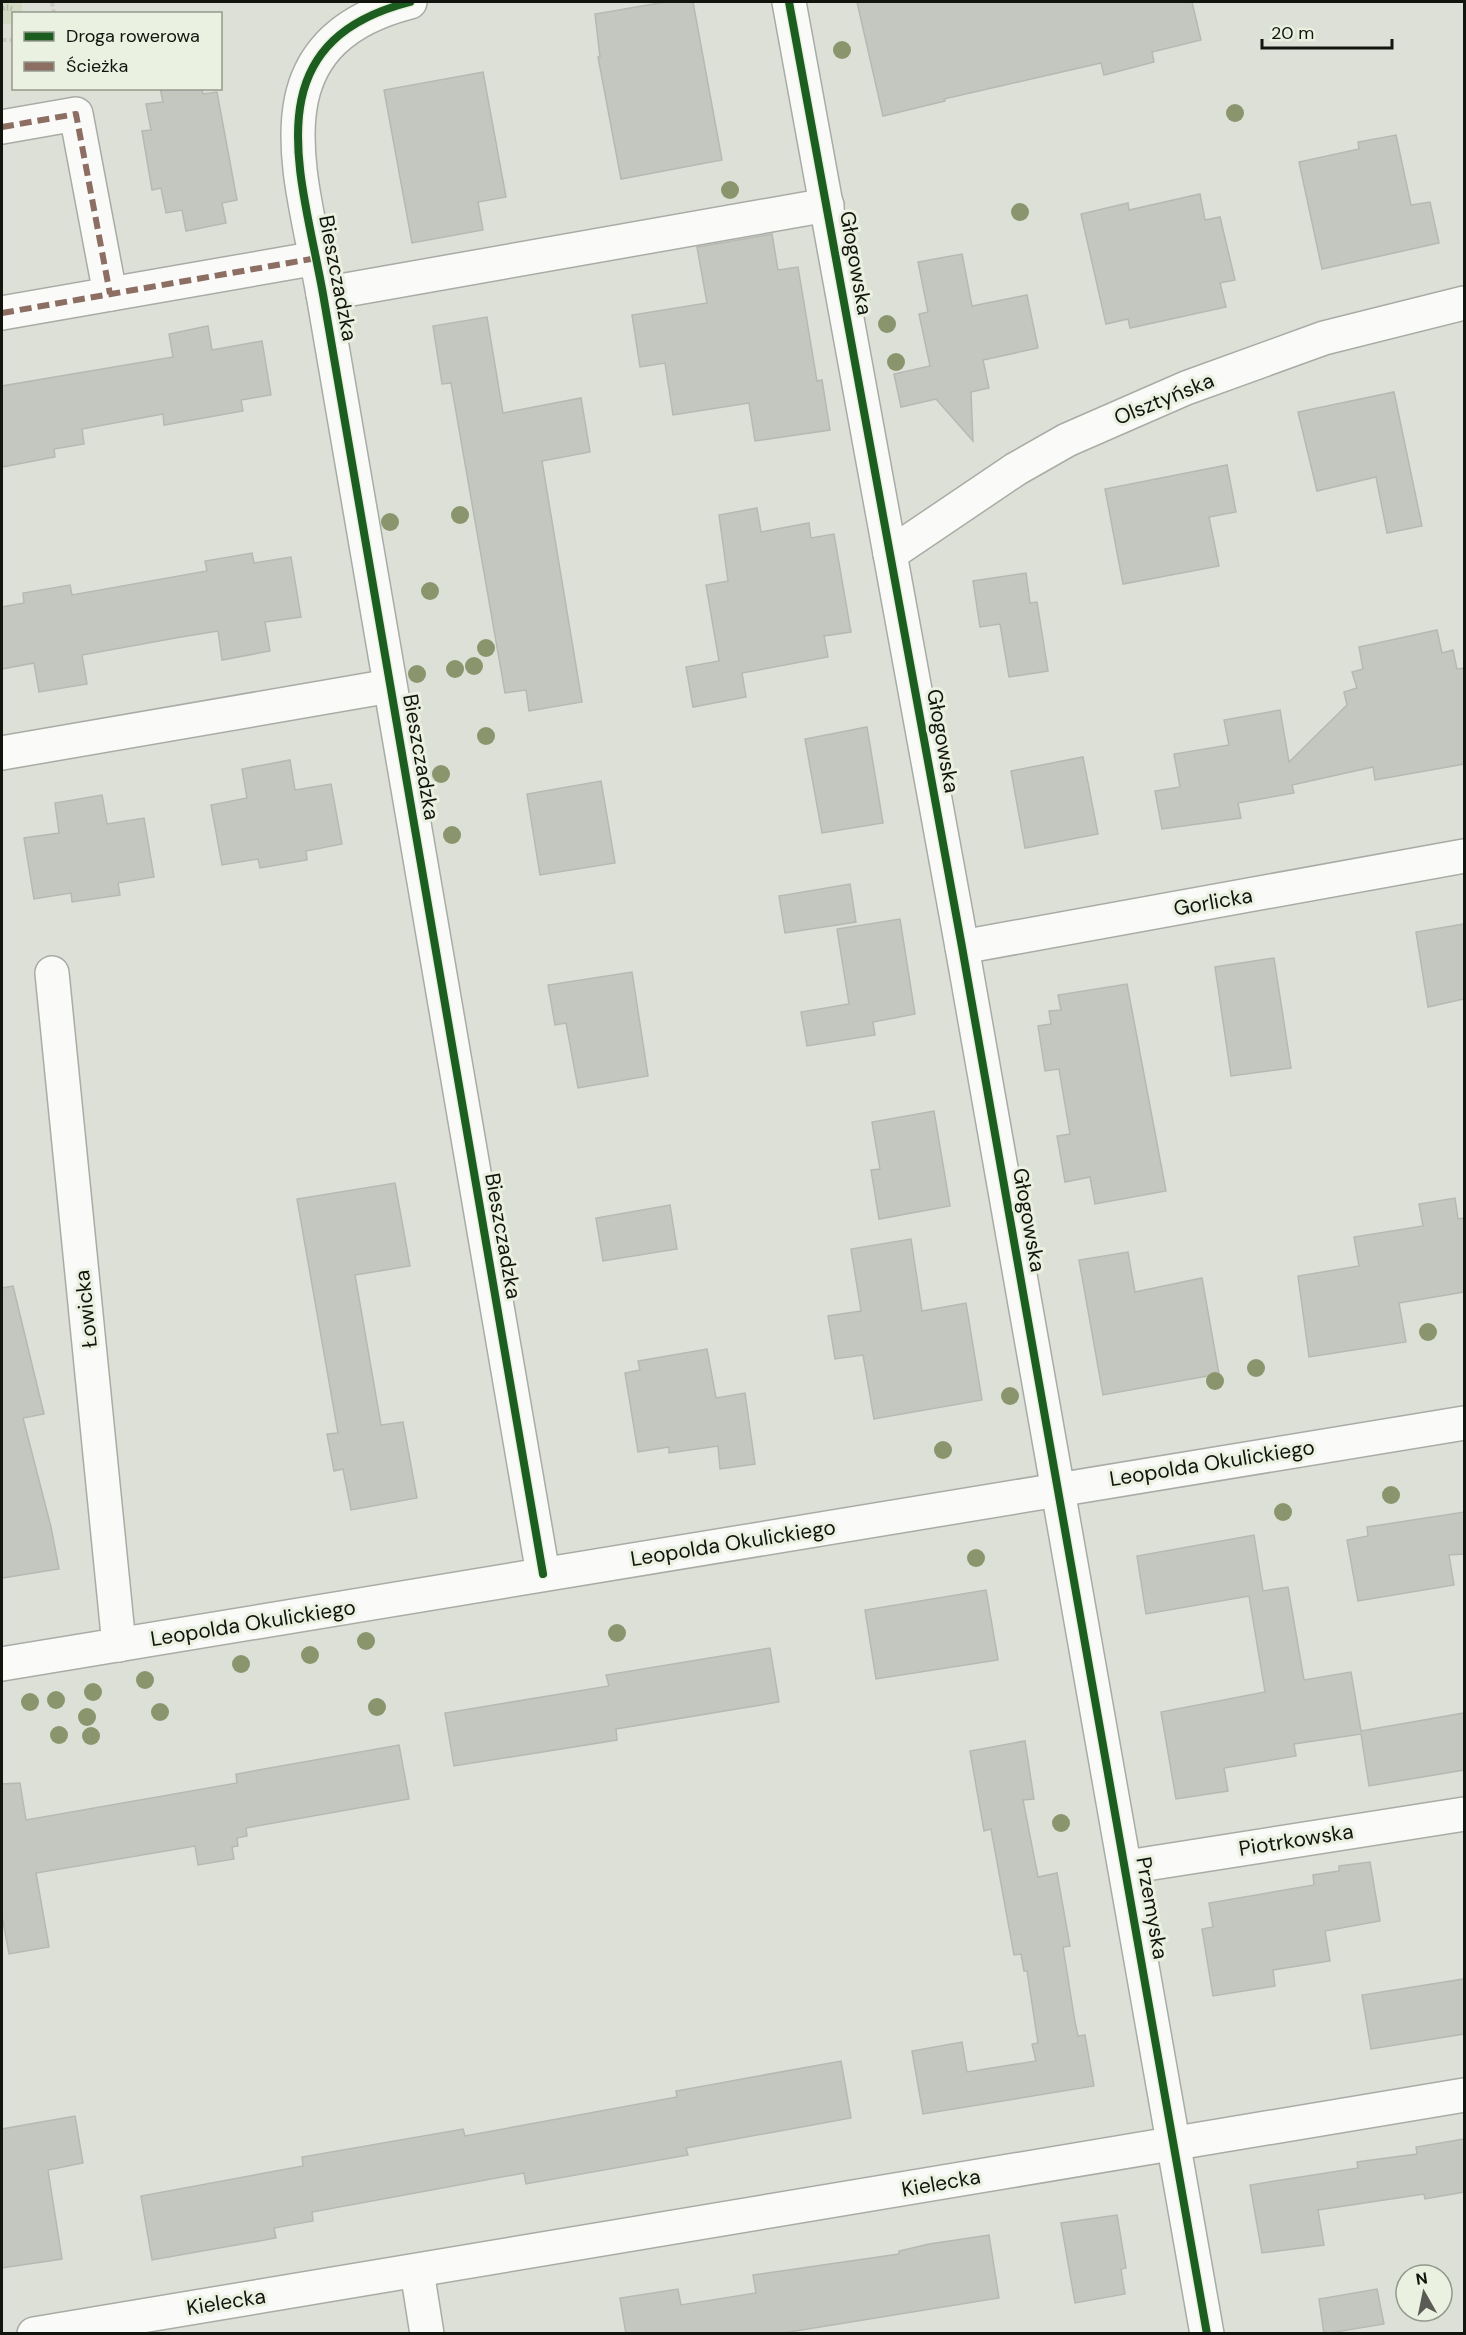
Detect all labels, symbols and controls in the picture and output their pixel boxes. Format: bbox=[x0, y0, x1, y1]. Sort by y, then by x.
legend bbox=[12, 12, 222, 90]
scale bar bbox=[1262, 12, 1392, 50]
text: 20 m bbox=[1271, 21, 1314, 45]
text: Droga rowerowa bbox=[66, 24, 200, 48]
text: Ścieżka bbox=[66, 54, 128, 78]
street label: Głogowska bbox=[833, 209, 879, 317]
street label: Bieszczadzka bbox=[312, 213, 364, 343]
street label: Olsztyńska bbox=[1110, 366, 1218, 432]
street label: Głogowska bbox=[920, 687, 966, 795]
street label: Bieszczadzka bbox=[396, 692, 446, 822]
street label: Gorlicka bbox=[1171, 881, 1255, 923]
street label: Głogowska bbox=[1006, 1166, 1052, 1274]
street label: Bieszczadzka bbox=[478, 1171, 528, 1301]
street label: Łowicka bbox=[68, 1269, 104, 1349]
street label: Leopolda Okulickiego bbox=[1107, 1433, 1317, 1493]
street label: Leopolda Okulickiego bbox=[628, 1513, 838, 1573]
street label: Leopolda Okulickiego bbox=[148, 1593, 358, 1653]
street label: Piotrkowska bbox=[1237, 1817, 1355, 1863]
street label: Przemyska bbox=[1129, 1855, 1175, 1961]
street label: Kielecka bbox=[899, 2162, 983, 2204]
north arrow bbox=[1394, 2263, 1454, 2323]
text: N bbox=[1414, 2267, 1429, 2290]
street label: Kielecka bbox=[184, 2282, 268, 2322]

